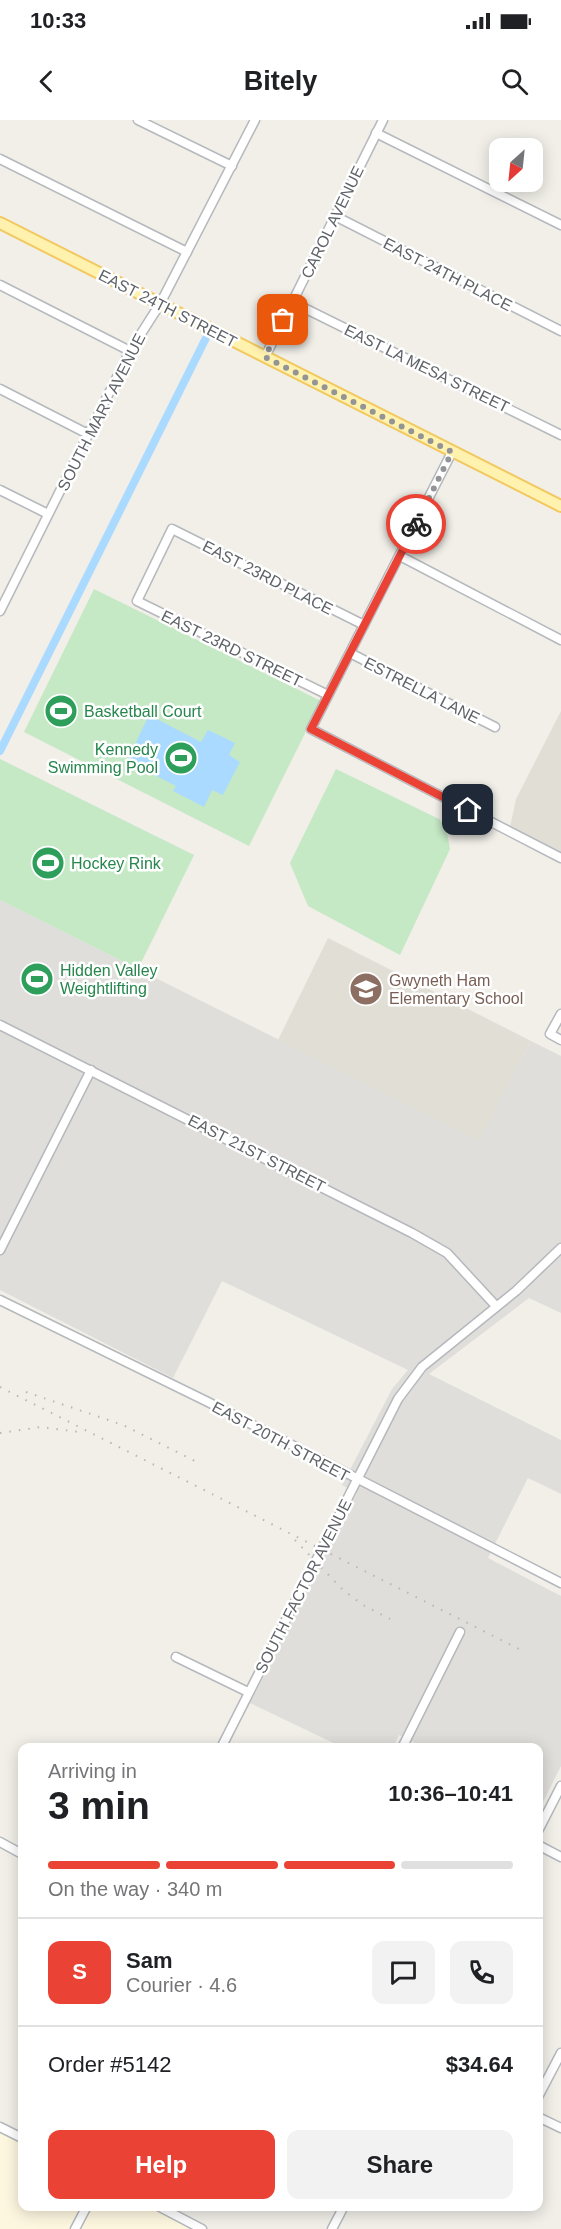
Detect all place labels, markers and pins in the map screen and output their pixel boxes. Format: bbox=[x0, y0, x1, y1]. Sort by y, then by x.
pin bbox=[257, 294, 308, 345]
sports icon: Basketball Court bbox=[43, 693, 79, 729]
place label: Basketball Court bbox=[84, 703, 202, 720]
sports icon: Kennedy Swimming Pool bbox=[163, 740, 199, 776]
place label: Kennedy Swimming Pool bbox=[48, 741, 158, 776]
pin bbox=[442, 784, 493, 835]
sports icon: Hockey Rink bbox=[30, 845, 66, 881]
place label: Hockey Rink bbox=[71, 855, 162, 872]
sports icon: Hidden Valley Weightlifting bbox=[19, 961, 55, 997]
place label: Hidden Valley Weightlifting bbox=[60, 962, 158, 997]
school or university icon: Gwyneth Ham Elementary School bbox=[348, 971, 384, 1007]
place label: Gwyneth Ham Elementary School bbox=[389, 972, 523, 1007]

